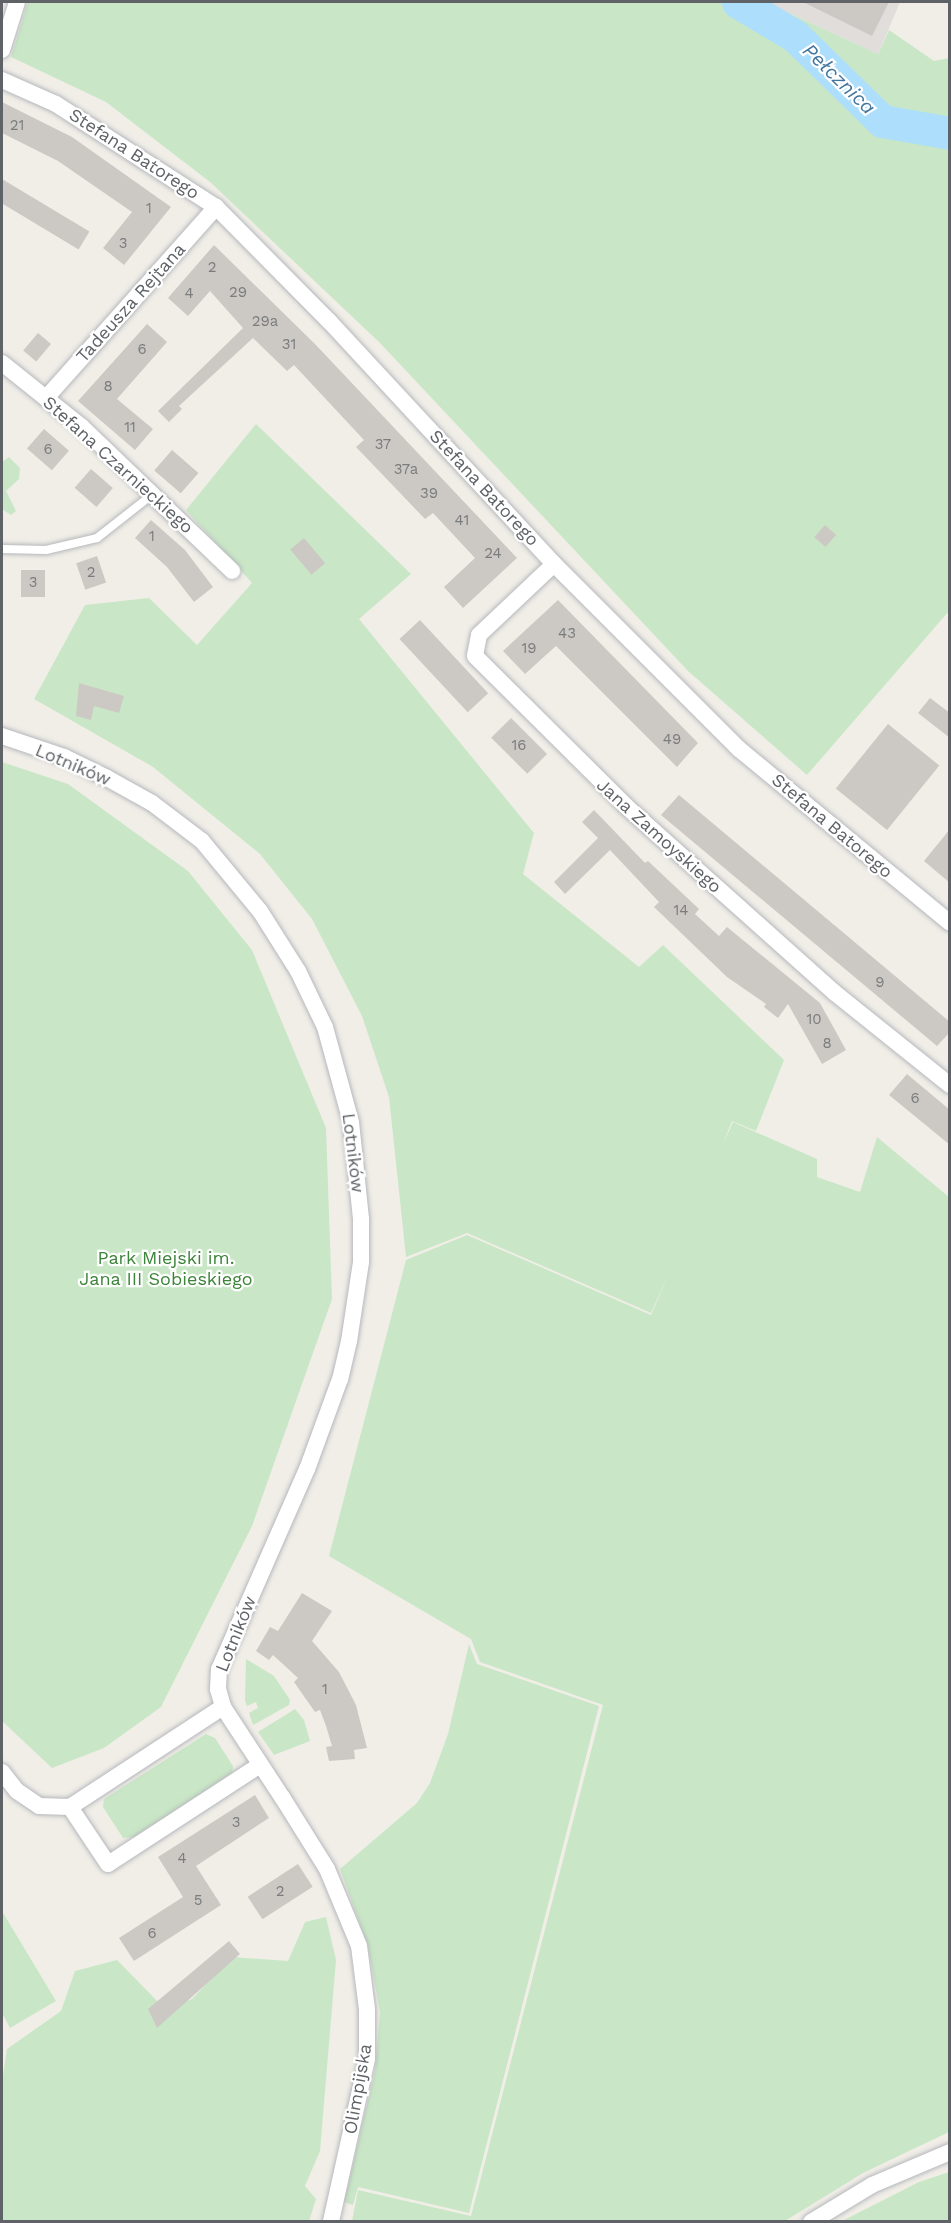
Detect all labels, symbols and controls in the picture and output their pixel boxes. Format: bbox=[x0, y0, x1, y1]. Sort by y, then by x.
water label: Pełcznica bbox=[798, 39, 880, 119]
street label: Stefana Batorego bbox=[65, 104, 203, 204]
house number: 21 bbox=[10, 117, 24, 135]
house number: 1 bbox=[146, 200, 152, 218]
house number: 3 bbox=[119, 235, 127, 253]
street label: Tadeusza Rejtana bbox=[72, 239, 190, 367]
house number: 2 bbox=[208, 259, 216, 277]
house number: 29 bbox=[229, 284, 247, 302]
house number: 4 bbox=[184, 285, 194, 303]
house number: 29a bbox=[252, 313, 278, 331]
house number: 31 bbox=[282, 336, 296, 354]
house number: 6 bbox=[137, 341, 147, 359]
house number: 8 bbox=[103, 378, 113, 396]
street label: Stefana Czarnieckiego bbox=[38, 392, 198, 538]
house number: 11 bbox=[124, 419, 136, 437]
street label: Stefana Batorego bbox=[425, 425, 543, 551]
house number: 37 bbox=[375, 436, 391, 454]
house number: 6 bbox=[43, 441, 53, 459]
house number: 37a bbox=[394, 461, 418, 479]
house number: 39 bbox=[420, 485, 438, 503]
house number: 41 bbox=[455, 512, 469, 530]
house number: 1 bbox=[149, 528, 155, 546]
house number: 24 bbox=[484, 545, 502, 563]
house number: 2 bbox=[87, 564, 95, 582]
house number: 3 bbox=[29, 574, 37, 592]
house number: 43 bbox=[558, 625, 576, 643]
house number: 19 bbox=[521, 640, 537, 658]
house number: 49 bbox=[663, 731, 681, 749]
house number: 16 bbox=[512, 737, 526, 755]
street label: Lotników bbox=[32, 739, 114, 791]
street label: Stefana Batorego bbox=[767, 769, 897, 883]
street label: Jana Zamoyskiego bbox=[592, 774, 726, 898]
house number: 14 bbox=[673, 902, 689, 920]
house number: 9 bbox=[875, 974, 885, 992]
house number: 10 bbox=[806, 1011, 822, 1029]
house number: 8 bbox=[822, 1035, 832, 1053]
house number: 6 bbox=[910, 1090, 920, 1108]
street label: Lotników bbox=[337, 1112, 369, 1194]
park label: Park Miejski im. Jana III Sobieskiego bbox=[79, 1248, 253, 1290]
street label: Lotników bbox=[211, 1593, 261, 1675]
house number: 1 bbox=[322, 1681, 328, 1699]
house number: 3 bbox=[232, 1814, 240, 1832]
house number: 4 bbox=[177, 1850, 187, 1868]
house number: 2 bbox=[276, 1883, 284, 1901]
house number: 5 bbox=[194, 1892, 202, 1910]
house number: 6 bbox=[147, 1925, 157, 1943]
street label: Olimpijska bbox=[339, 2042, 377, 2136]

